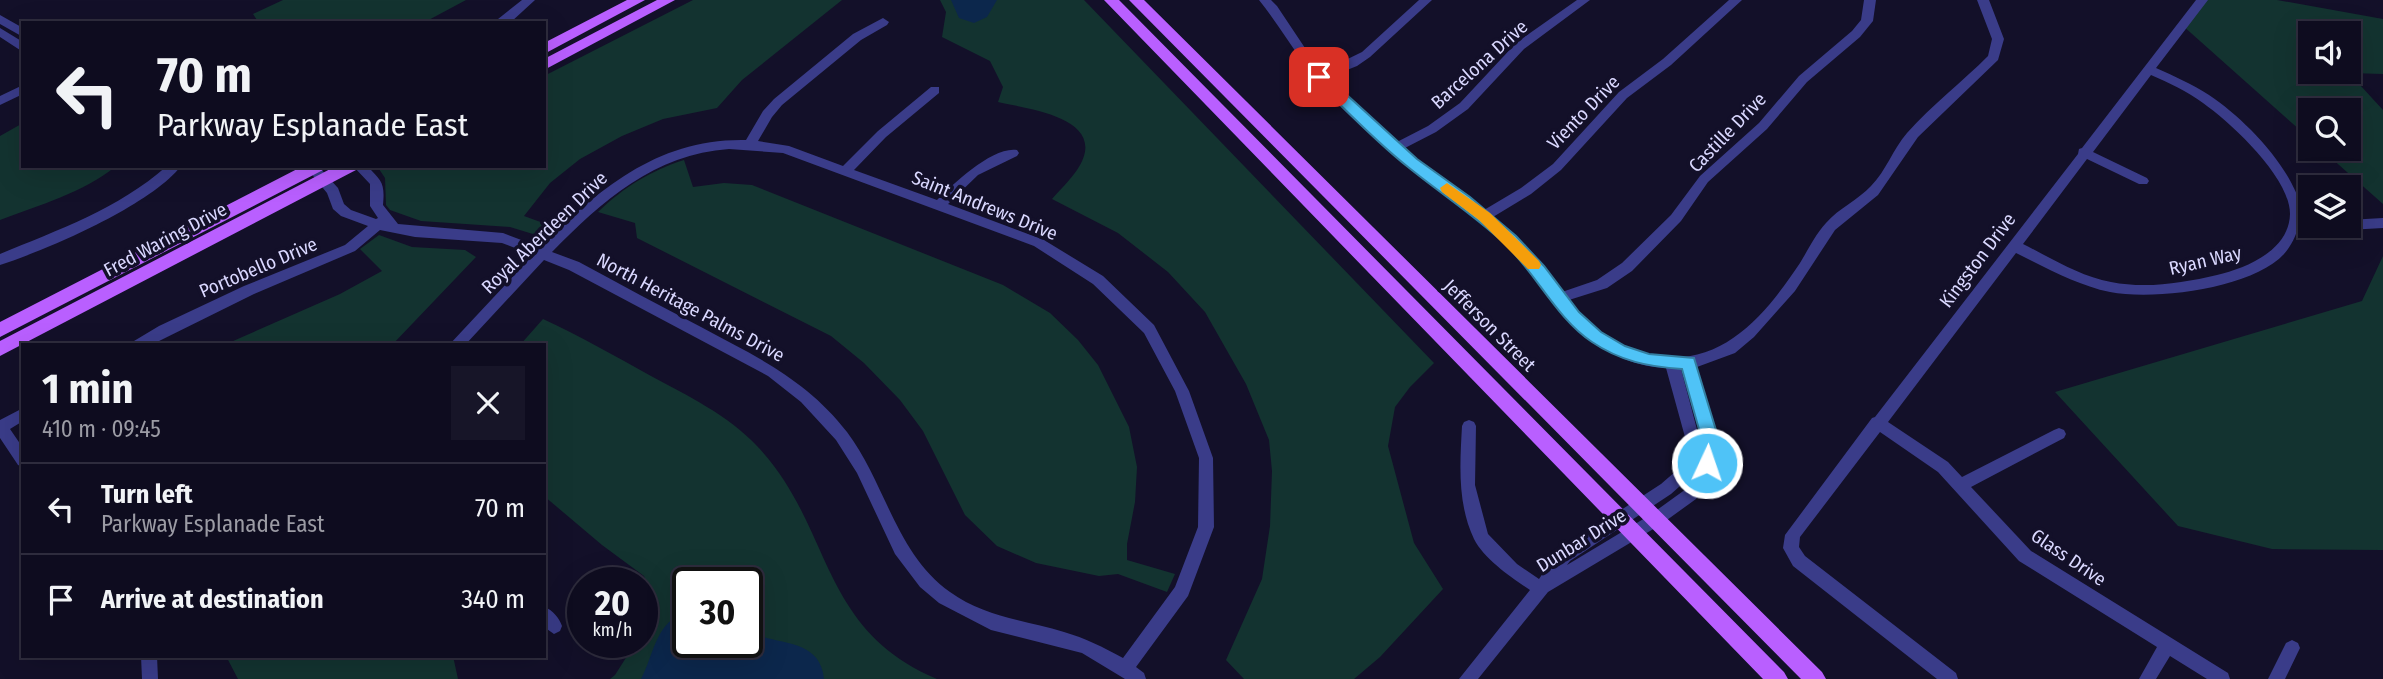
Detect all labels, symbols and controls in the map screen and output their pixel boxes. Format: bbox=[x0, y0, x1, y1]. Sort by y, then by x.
street label: Barcelona Drive bbox=[1426, 15, 1532, 114]
map controls bbox=[2298, 21, 2361, 238]
button: sound bbox=[2298, 21, 2361, 84]
text: 70 m bbox=[157, 46, 252, 105]
pin bbox=[1289, 47, 1349, 107]
icon: left bbox=[42, 49, 133, 140]
icon: arrive bbox=[1300, 58, 1338, 96]
street label: Viento Drive bbox=[1542, 70, 1624, 154]
street label: Castille Drive bbox=[1684, 88, 1771, 177]
button: search bbox=[2298, 98, 2361, 161]
text: Parkway Esplanade East bbox=[157, 106, 468, 144]
street label: Royal Aberdeen Drive bbox=[477, 166, 612, 298]
street label: Saint Andrews Drive bbox=[909, 166, 1061, 245]
button: layers bbox=[2298, 175, 2361, 238]
street label: Fred Waring Drive bbox=[100, 197, 231, 281]
street label: Kingston Drive bbox=[1934, 209, 2020, 312]
street label: Portobello Drive bbox=[196, 232, 321, 303]
street label: Ryan Way bbox=[2167, 241, 2244, 280]
street label: North Heritage Palms Drive bbox=[593, 248, 789, 367]
street label: Jefferson Street bbox=[1439, 274, 1541, 377]
text: 1 min bbox=[42, 364, 133, 414]
button: close bbox=[451, 366, 525, 440]
text: 410 m · 09:45 bbox=[42, 415, 161, 443]
position arrow bbox=[1670, 426, 1744, 500]
text: Turn left bbox=[101, 479, 193, 510]
icon: left bbox=[42, 490, 80, 528]
text: 70 m bbox=[475, 493, 525, 524]
street label: Dunbar Drive bbox=[1532, 504, 1630, 577]
text: Parkway Esplanade East bbox=[101, 510, 325, 538]
street label: Glass Drive bbox=[2027, 524, 2111, 591]
speed limit sign: 30 bbox=[672, 567, 763, 658]
icon: arrive bbox=[42, 581, 80, 619]
text: 20 bbox=[595, 582, 630, 624]
text: Arrive at destination bbox=[101, 584, 324, 615]
text: 340 m bbox=[461, 584, 525, 615]
text: km/h bbox=[592, 619, 633, 641]

